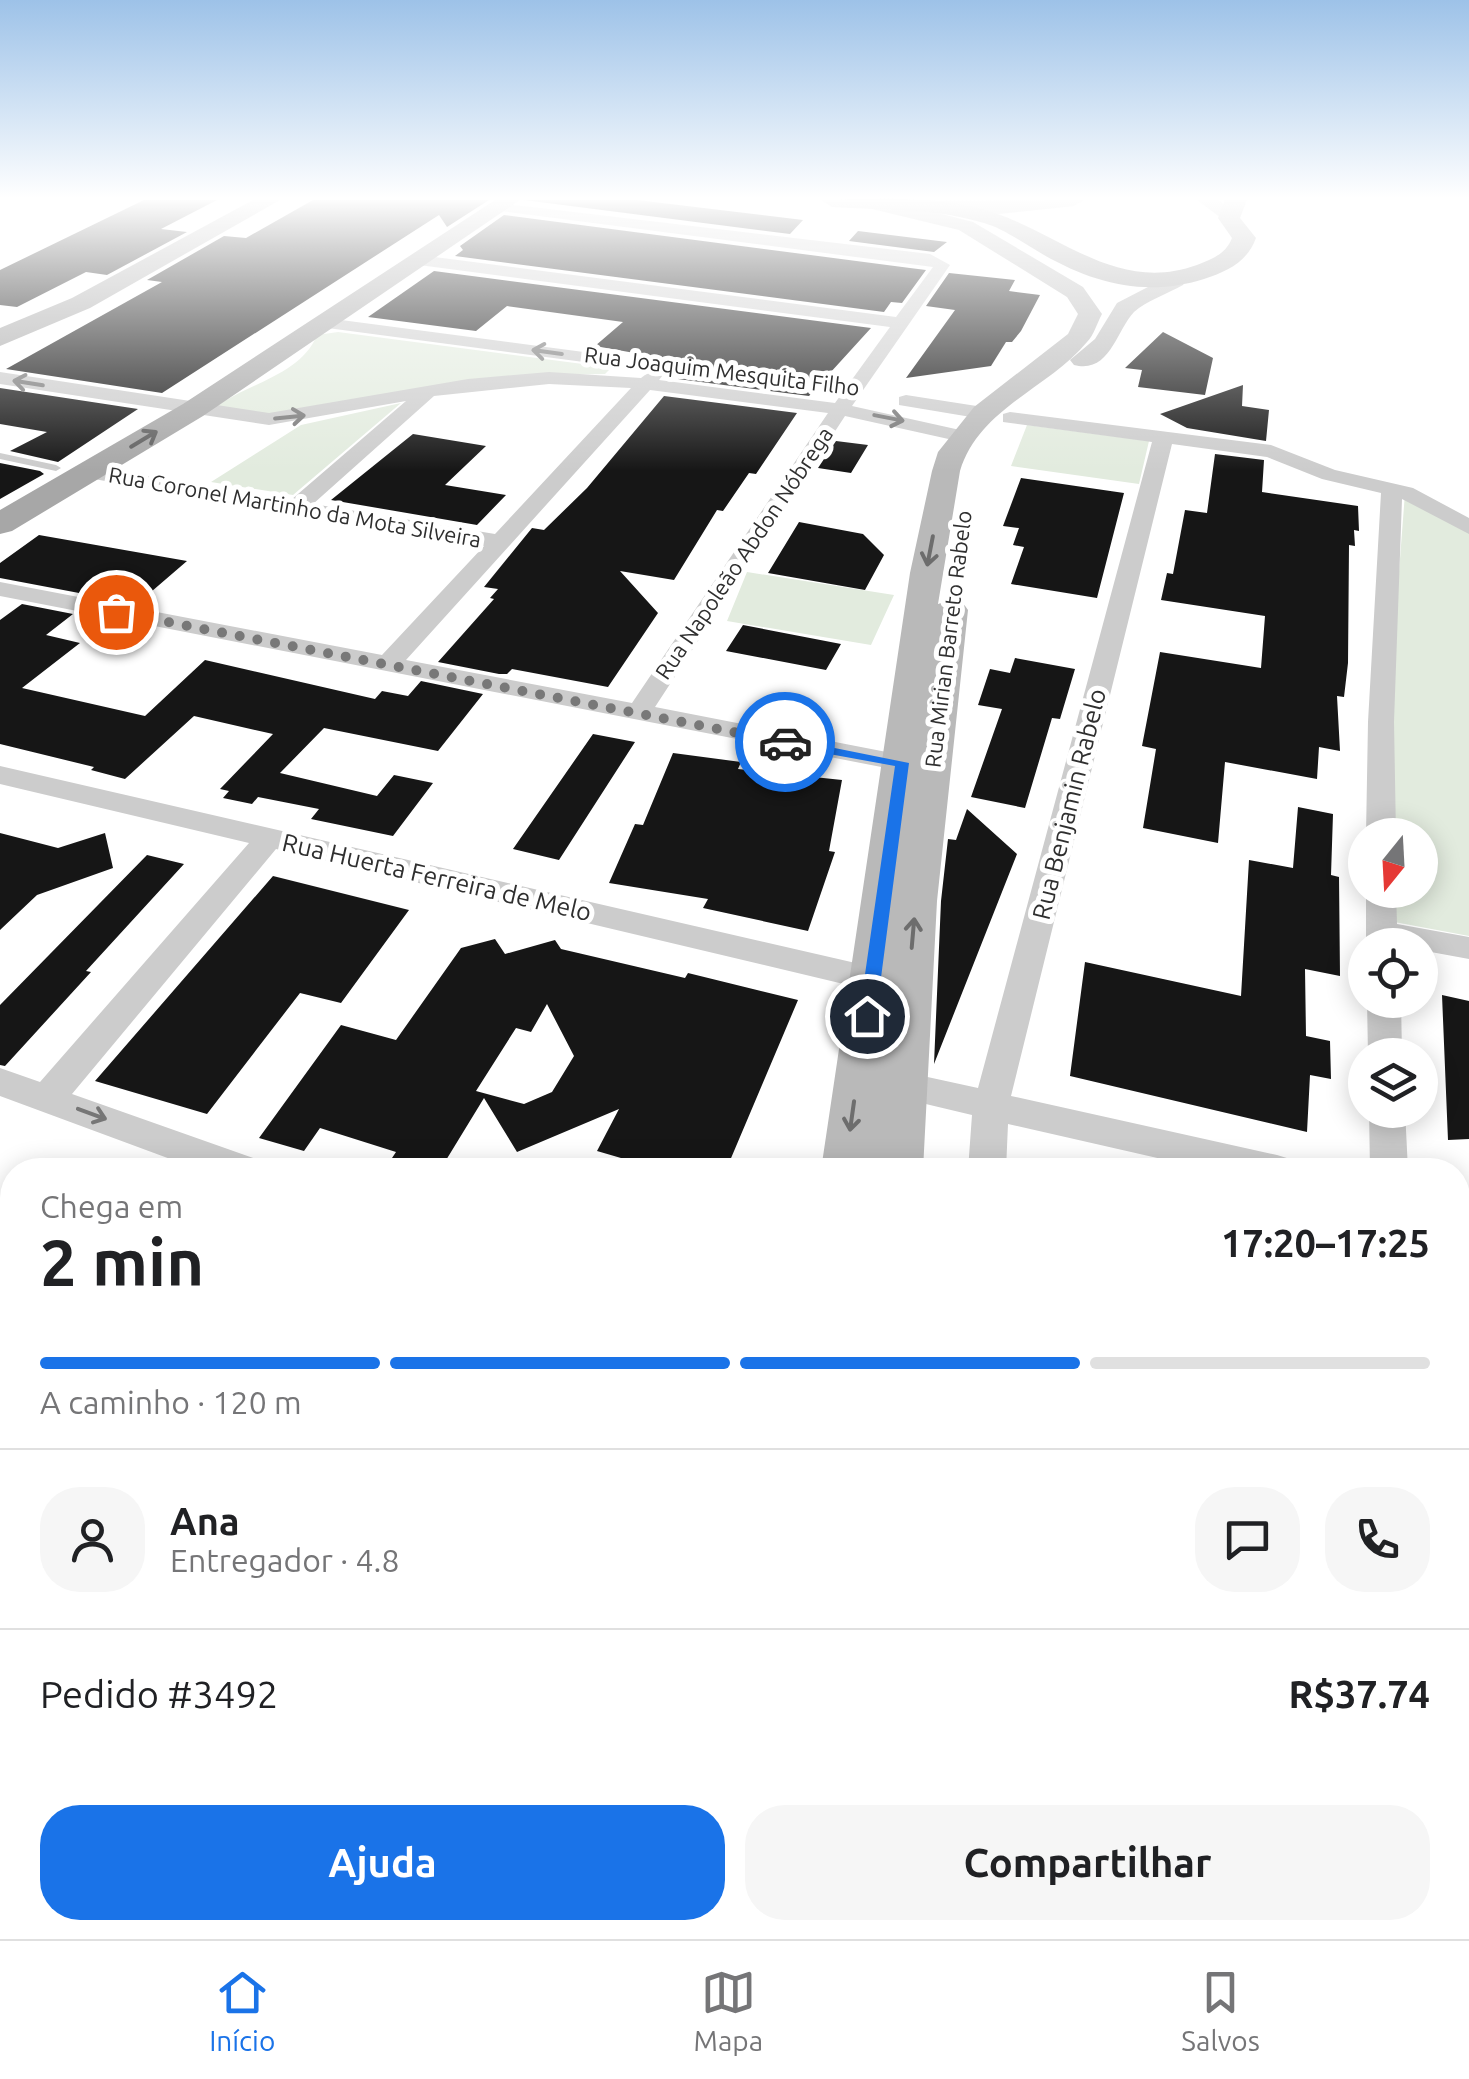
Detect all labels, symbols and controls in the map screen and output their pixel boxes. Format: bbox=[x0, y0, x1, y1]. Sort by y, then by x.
street label: Rua Joaquim Mesquita Filho bbox=[583, 341, 861, 400]
one-way arrow bbox=[532, 343, 564, 361]
one-way arrow bbox=[12, 373, 44, 392]
one-way arrow bbox=[273, 407, 305, 426]
one-way arrow bbox=[872, 409, 904, 428]
street label: Rua Napoleão Abdon Nóbrega bbox=[650, 422, 838, 684]
one-way arrow bbox=[129, 429, 158, 449]
street label: Rua Coronel Martinho da Mota Silveira bbox=[107, 461, 483, 552]
street label: Rua Mirian Barreto Rabelo bbox=[919, 509, 976, 769]
one-way arrow bbox=[920, 534, 939, 566]
pin bbox=[74, 570, 159, 655]
icon: bag bbox=[89, 585, 144, 640]
street label: Rua Benjamin Rabelo bbox=[1027, 686, 1111, 922]
courier bbox=[735, 692, 835, 792]
icon: car bbox=[758, 715, 813, 770]
north arrow bbox=[1348, 818, 1438, 908]
map controls bbox=[1348, 818, 1438, 1128]
street label: Rua Huerta Ferreira de Melo bbox=[280, 828, 594, 926]
one-way arrow bbox=[904, 918, 923, 950]
button: locate bbox=[1348, 928, 1438, 1018]
pin bbox=[825, 974, 910, 1059]
icon: home bbox=[840, 989, 895, 1044]
button: layers bbox=[1348, 1038, 1438, 1128]
one-way arrow bbox=[842, 1099, 861, 1131]
one-way arrow bbox=[75, 1106, 106, 1124]
text: Chega em bbox=[40, 1188, 183, 1224]
text: 17:20–17:25 bbox=[1221, 1222, 1430, 1264]
text: 2 min bbox=[40, 1225, 204, 1298]
text: A caminho · 120 m bbox=[40, 1384, 302, 1420]
button: person bbox=[40, 1487, 145, 1592]
button: chat bbox=[1195, 1487, 1300, 1592]
button: phone bbox=[1325, 1487, 1430, 1592]
text: Ana bbox=[170, 1500, 240, 1542]
text: Entregador · 4.8 bbox=[170, 1542, 399, 1578]
text: Pedido #3492 bbox=[40, 1673, 278, 1715]
text: R$37.74 bbox=[1289, 1673, 1430, 1715]
button: Ajuda bbox=[40, 1805, 725, 1920]
button: Compartilhar bbox=[745, 1805, 1430, 1920]
tab: Início bbox=[209, 1965, 275, 2056]
tab: Mapa bbox=[694, 1965, 763, 2056]
tab: Salvos bbox=[1181, 1965, 1260, 2056]

